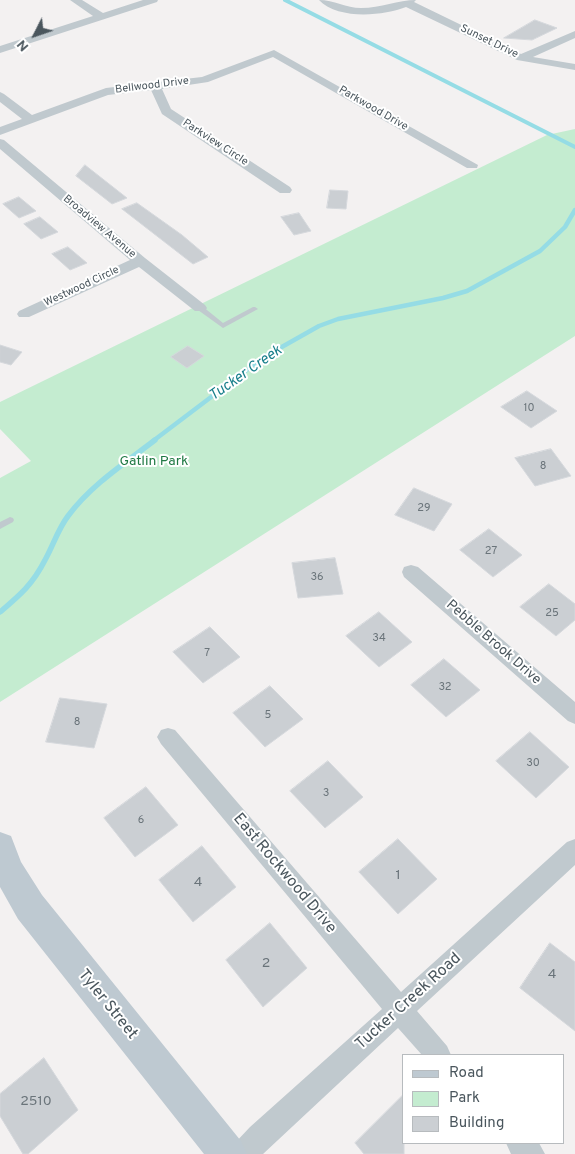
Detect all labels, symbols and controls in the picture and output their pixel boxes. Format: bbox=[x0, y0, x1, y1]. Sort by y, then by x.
north arrow bbox=[10, 10, 60, 60]
street label: Sunset Drive bbox=[458, 22, 520, 62]
text: N bbox=[14, 36, 33, 55]
street label: Bellwood Drive bbox=[114, 75, 190, 97]
street label: Parkwood Drive bbox=[336, 84, 410, 134]
street label: Parkview Circle bbox=[180, 117, 250, 169]
street label: Broadview Avenue bbox=[60, 193, 138, 261]
street label: Westwood Circle bbox=[42, 264, 122, 310]
water label: Tucker Creek bbox=[206, 342, 286, 406]
house number: 10 bbox=[523, 402, 535, 416]
park label: Gatlin Park bbox=[119, 454, 189, 470]
house number: 8 bbox=[540, 460, 546, 474]
house number: 29 bbox=[417, 502, 431, 516]
house number: 27 bbox=[485, 545, 497, 559]
house number: 36 bbox=[310, 571, 324, 585]
street label: Pebble Brook Drive bbox=[442, 597, 544, 689]
house number: 25 bbox=[545, 607, 559, 621]
house number: 34 bbox=[372, 632, 386, 646]
house number: 7 bbox=[204, 647, 210, 661]
house number: 32 bbox=[438, 681, 452, 695]
house number: 5 bbox=[265, 709, 271, 723]
house number: 8 bbox=[74, 716, 80, 730]
house number: 30 bbox=[526, 757, 540, 771]
house number: 3 bbox=[323, 787, 329, 801]
street label: East Rockwood Drive bbox=[228, 810, 340, 938]
house number: 6 bbox=[138, 814, 144, 828]
house number: 1 bbox=[395, 868, 401, 884]
house number: 4 bbox=[194, 875, 202, 891]
street label: Tucker Creek Road bbox=[352, 950, 466, 1054]
house number: 2 bbox=[262, 956, 270, 972]
street label: Tyler Street bbox=[73, 966, 141, 1044]
house number: 4 bbox=[548, 967, 556, 983]
legend bbox=[402, 1054, 565, 1144]
text: Road bbox=[449, 1064, 484, 1083]
text: Park bbox=[449, 1089, 480, 1108]
house number: 2510 bbox=[20, 1094, 52, 1110]
text: Building bbox=[449, 1114, 504, 1133]

